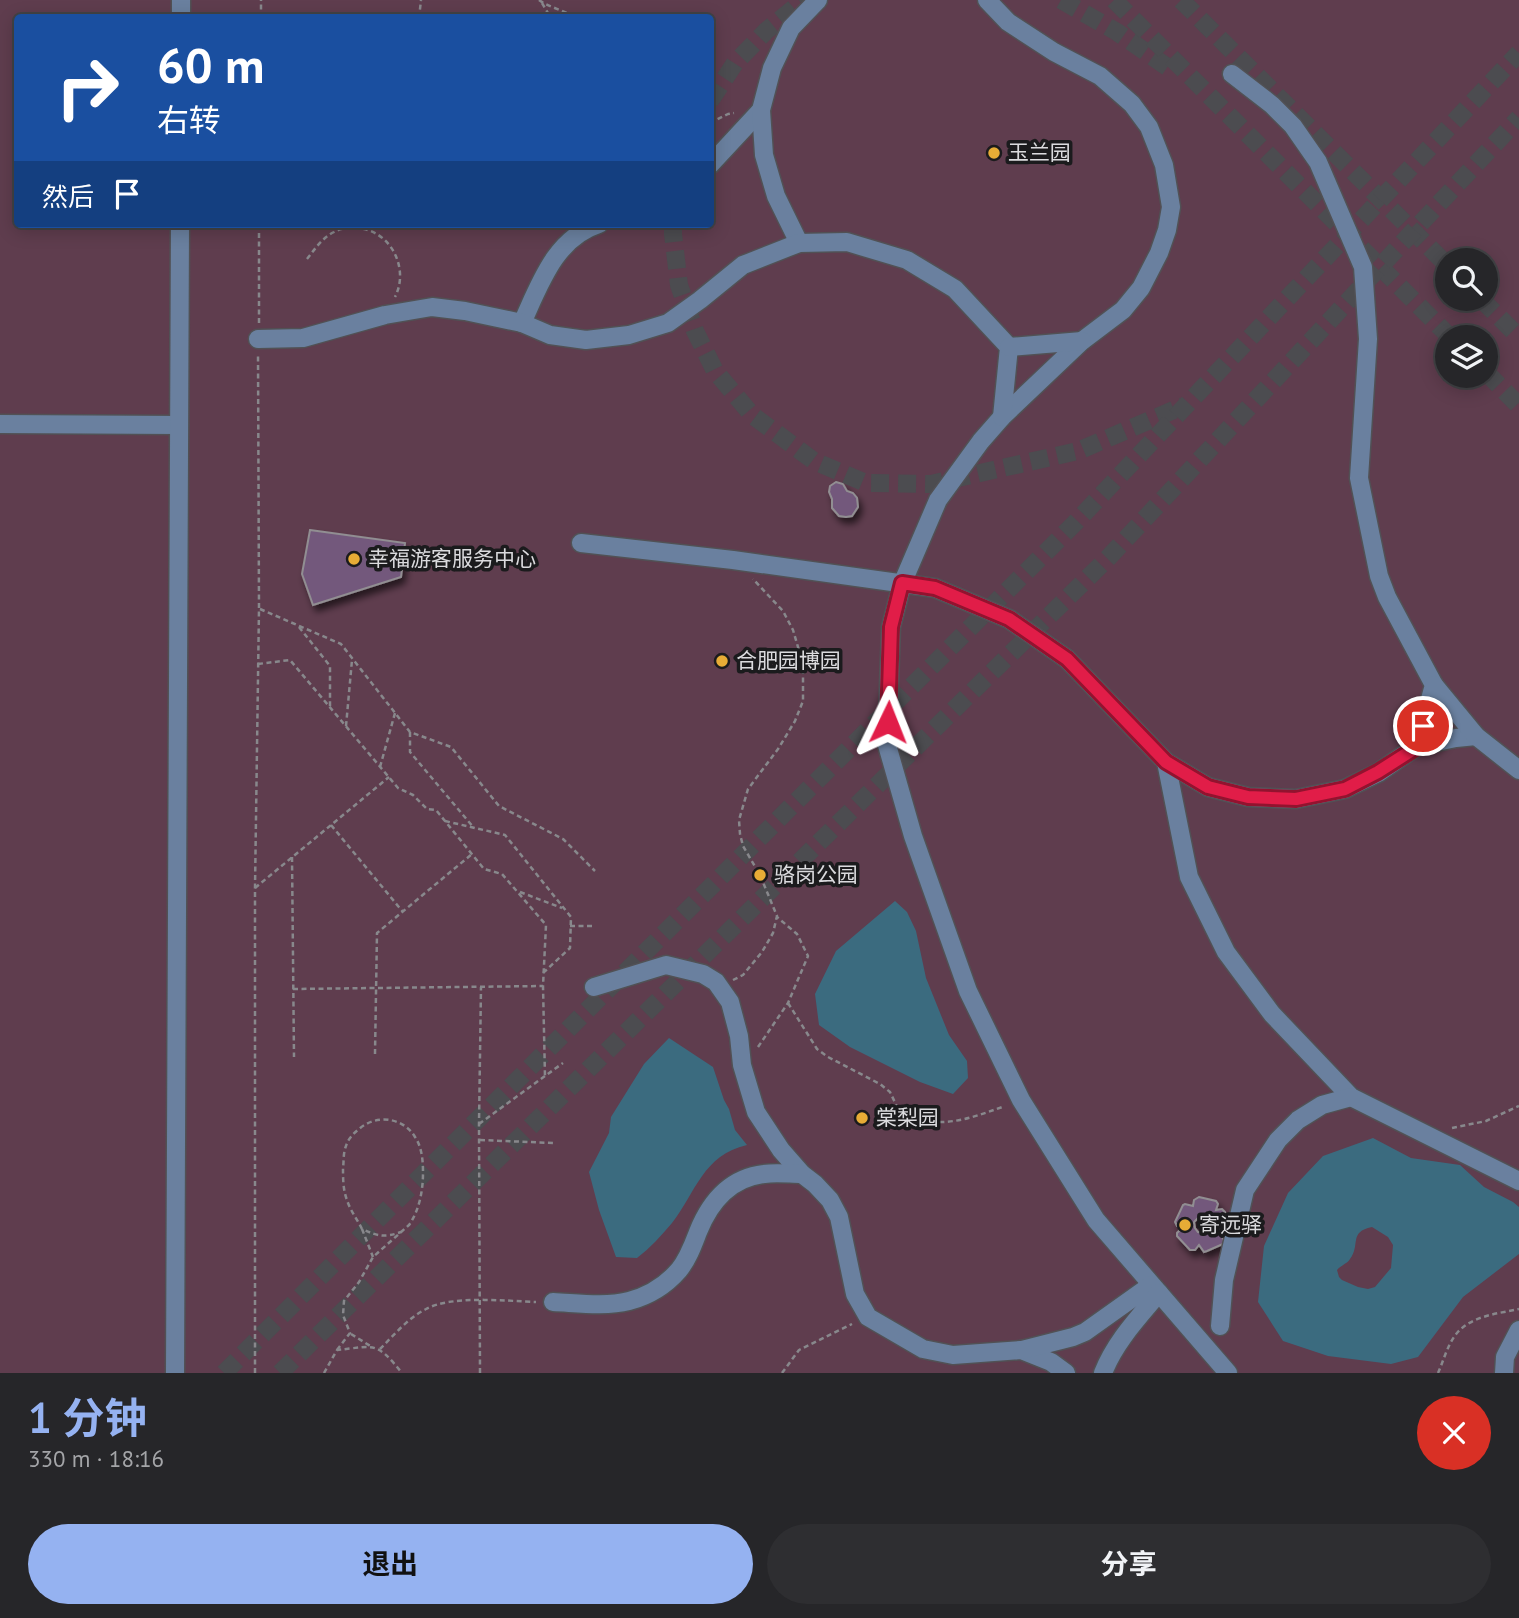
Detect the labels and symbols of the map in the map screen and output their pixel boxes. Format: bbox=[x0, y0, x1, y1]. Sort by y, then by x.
place label: 玉兰园 bbox=[1008, 139, 1071, 166]
marker: 玉兰园 bbox=[986, 145, 1002, 161]
place label: 幸福游客服务中心 bbox=[368, 545, 536, 572]
marker: 幸福游客服务中心 bbox=[346, 551, 362, 567]
place label: 合肥园博园 bbox=[736, 647, 841, 674]
marker: 合肥园博园 bbox=[714, 653, 730, 669]
position arrow bbox=[851, 685, 925, 759]
pin bbox=[1393, 696, 1453, 756]
place label: 骆岗公园 bbox=[774, 861, 858, 888]
marker: 骆岗公园 bbox=[752, 867, 768, 883]
place label: 棠梨园 bbox=[876, 1104, 939, 1131]
marker: 棠梨园 bbox=[854, 1110, 870, 1126]
place label: 寄远驿 bbox=[1199, 1211, 1262, 1238]
marker: 寄远驿 bbox=[1177, 1217, 1193, 1233]

